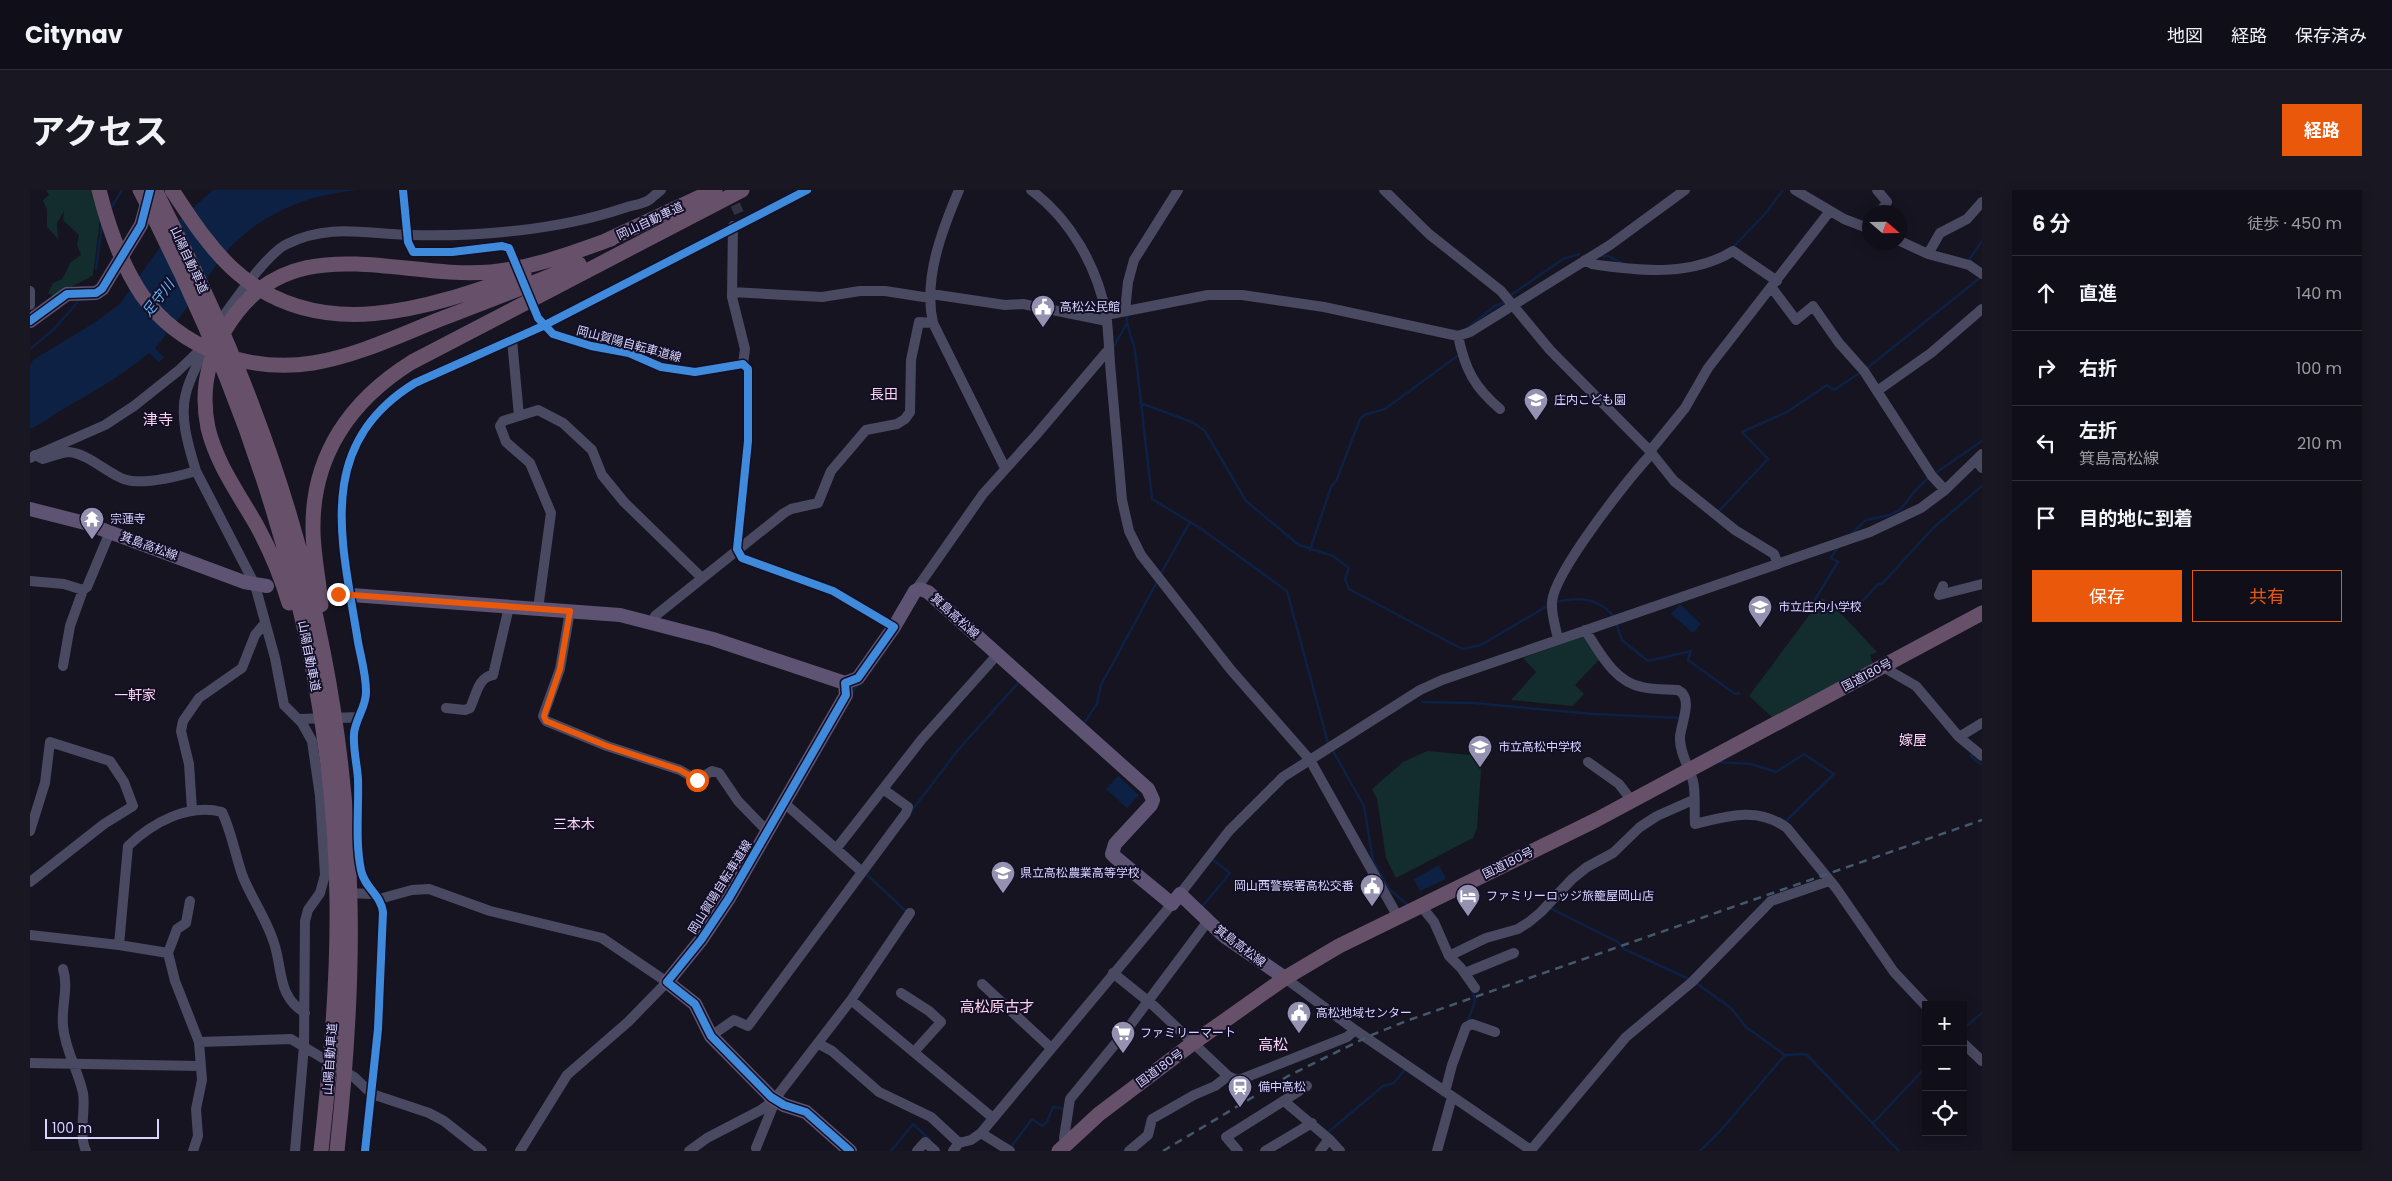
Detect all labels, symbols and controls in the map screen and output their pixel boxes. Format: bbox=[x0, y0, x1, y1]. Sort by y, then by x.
text: Citynav bbox=[25, 18, 123, 51]
text: 地図 bbox=[2167, 23, 2203, 48]
text: 経路 bbox=[2231, 23, 2267, 48]
text: 保存済み bbox=[2295, 23, 2367, 48]
button: 経路 bbox=[2282, 104, 2362, 156]
text: アクセス bbox=[30, 107, 168, 156]
street label: 岡山自動車道 bbox=[614, 198, 686, 243]
north arrow bbox=[1862, 205, 1907, 250]
text: 6 分 bbox=[2032, 209, 2071, 238]
text: 徒歩 · 450 m bbox=[2247, 212, 2342, 235]
street label: 山陽自動車道 bbox=[167, 224, 212, 296]
water label: 足守川 bbox=[137, 274, 180, 321]
icon: ahead bbox=[2032, 279, 2060, 307]
text: 直進 bbox=[2079, 280, 2117, 307]
text: 140 m bbox=[2296, 282, 2342, 305]
public building icon: 高松公民館 bbox=[1030, 294, 1056, 328]
place label: 高松公民館 bbox=[1060, 298, 1120, 315]
street label: 岡山賀陽自転車道線 bbox=[575, 321, 683, 366]
icon: right bbox=[2032, 354, 2060, 382]
text: 右折 bbox=[2079, 355, 2117, 382]
text: 100 m bbox=[2296, 357, 2342, 380]
district label: 長田 bbox=[870, 384, 898, 404]
school or university icon: 庄内こども園 bbox=[1523, 387, 1549, 421]
place label: 庄内こども園 bbox=[1554, 391, 1626, 408]
district label: 津寺 bbox=[143, 409, 173, 430]
text: 左折 bbox=[2079, 417, 2117, 444]
icon: left bbox=[2032, 429, 2060, 457]
text: 210 m bbox=[2297, 432, 2342, 455]
text: 箕島高松線 bbox=[2079, 447, 2159, 470]
icon: arrive bbox=[2032, 504, 2060, 532]
text: 目的地に到着 bbox=[2079, 505, 2193, 532]
temple icon: 宗蓮寺 bbox=[79, 506, 105, 540]
place label: 宗蓮寺 bbox=[110, 510, 146, 527]
street label: 箕島高松線 bbox=[118, 527, 180, 564]
button: 保存 bbox=[2032, 570, 2182, 622]
button: 共有 bbox=[2192, 570, 2342, 622]
route end bbox=[327, 583, 350, 606]
street label: 箕島高松線 bbox=[927, 589, 983, 642]
school or university icon: 市立庄内小学校 bbox=[1747, 594, 1773, 628]
place label: 市立庄内小学校 bbox=[1778, 598, 1862, 615]
street label: 山陽自動車道 bbox=[294, 619, 325, 693]
street label: 国道180号 bbox=[1839, 654, 1895, 695]
district label: 一軒家 bbox=[114, 685, 156, 705]
district label: 嫁屋 bbox=[1899, 730, 1927, 750]
school or university icon: 市立高松中学校 bbox=[1467, 734, 1493, 768]
place label: 市立高松中学校 bbox=[1498, 738, 1582, 755]
route start bbox=[686, 769, 709, 792]
district label: 三本木 bbox=[553, 814, 595, 834]
street label: 岡山賀陽自転車道線 bbox=[684, 836, 755, 937]
street label: 国道180号 bbox=[1479, 843, 1536, 882]
school or university icon: 県立高松農業高等学校 bbox=[990, 860, 1016, 894]
place label: 県立高松農業高等学校 bbox=[1020, 864, 1140, 881]
public building icon: 岡山西警察署高松交番 bbox=[1359, 873, 1385, 907]
place label: 岡山西警察署高松交番 bbox=[1234, 877, 1354, 894]
hotel icon: ファミリーロッジ旅籠屋岡山店 bbox=[1455, 883, 1481, 917]
place label: ファミリーロッジ旅籠屋岡山店 bbox=[1486, 887, 1654, 904]
street label: 箕島高松線 bbox=[1211, 921, 1269, 970]
district label: 高松原古才 bbox=[959, 996, 1035, 1017]
public building icon: 高松地域センター bbox=[1286, 1000, 1312, 1034]
map controls bbox=[1922, 1001, 1967, 1136]
button: + bbox=[1922, 1001, 1967, 1046]
place label: 高松地域センター bbox=[1316, 1004, 1412, 1021]
supermarket icon: ファミリーマート bbox=[1110, 1020, 1136, 1054]
street label: 山陽自動車道 bbox=[319, 1022, 340, 1095]
place label: ファミリーマート bbox=[1140, 1024, 1236, 1041]
district label: 高松 bbox=[1258, 1034, 1288, 1055]
street label: 国道180号 bbox=[1132, 1045, 1187, 1091]
button: − bbox=[1922, 1046, 1967, 1091]
station icon: 備中高松 bbox=[1227, 1074, 1253, 1108]
place label: 備中高松 bbox=[1258, 1078, 1306, 1095]
button: locate bbox=[1922, 1091, 1967, 1136]
scale bar bbox=[45, 1116, 159, 1139]
text: 100 m bbox=[52, 1118, 92, 1138]

